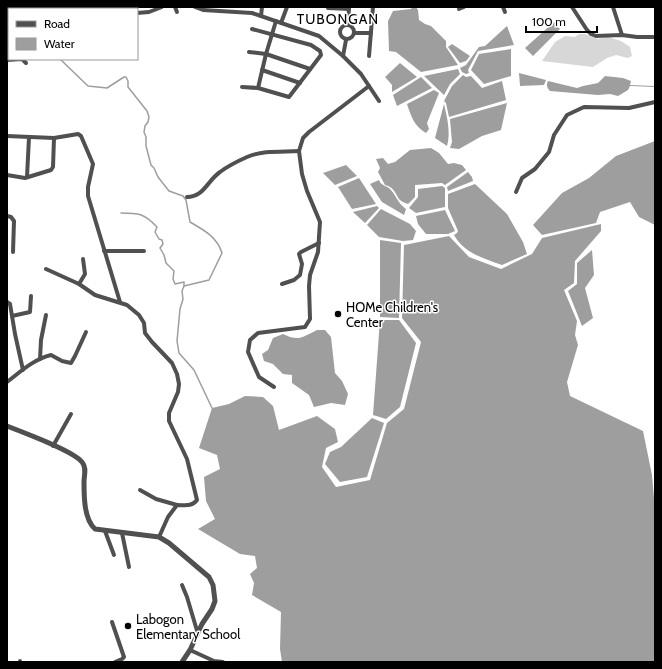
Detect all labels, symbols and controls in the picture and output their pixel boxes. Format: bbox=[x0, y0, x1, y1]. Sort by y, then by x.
legend bbox=[8, 8, 138, 60]
scale bar bbox=[526, 8, 597, 34]
district label: TUBONGAN bbox=[297, 10, 379, 28]
text: 100 m bbox=[532, 14, 566, 29]
text: Road bbox=[44, 16, 70, 31]
text: Water bbox=[44, 36, 75, 51]
place label: HOMe Children's Center bbox=[346, 299, 439, 330]
marker: HOMe Children's Center bbox=[333, 309, 343, 319]
place label: Labogon Elementary School bbox=[136, 611, 240, 642]
marker: Labogon Elementary School bbox=[123, 621, 133, 631]

